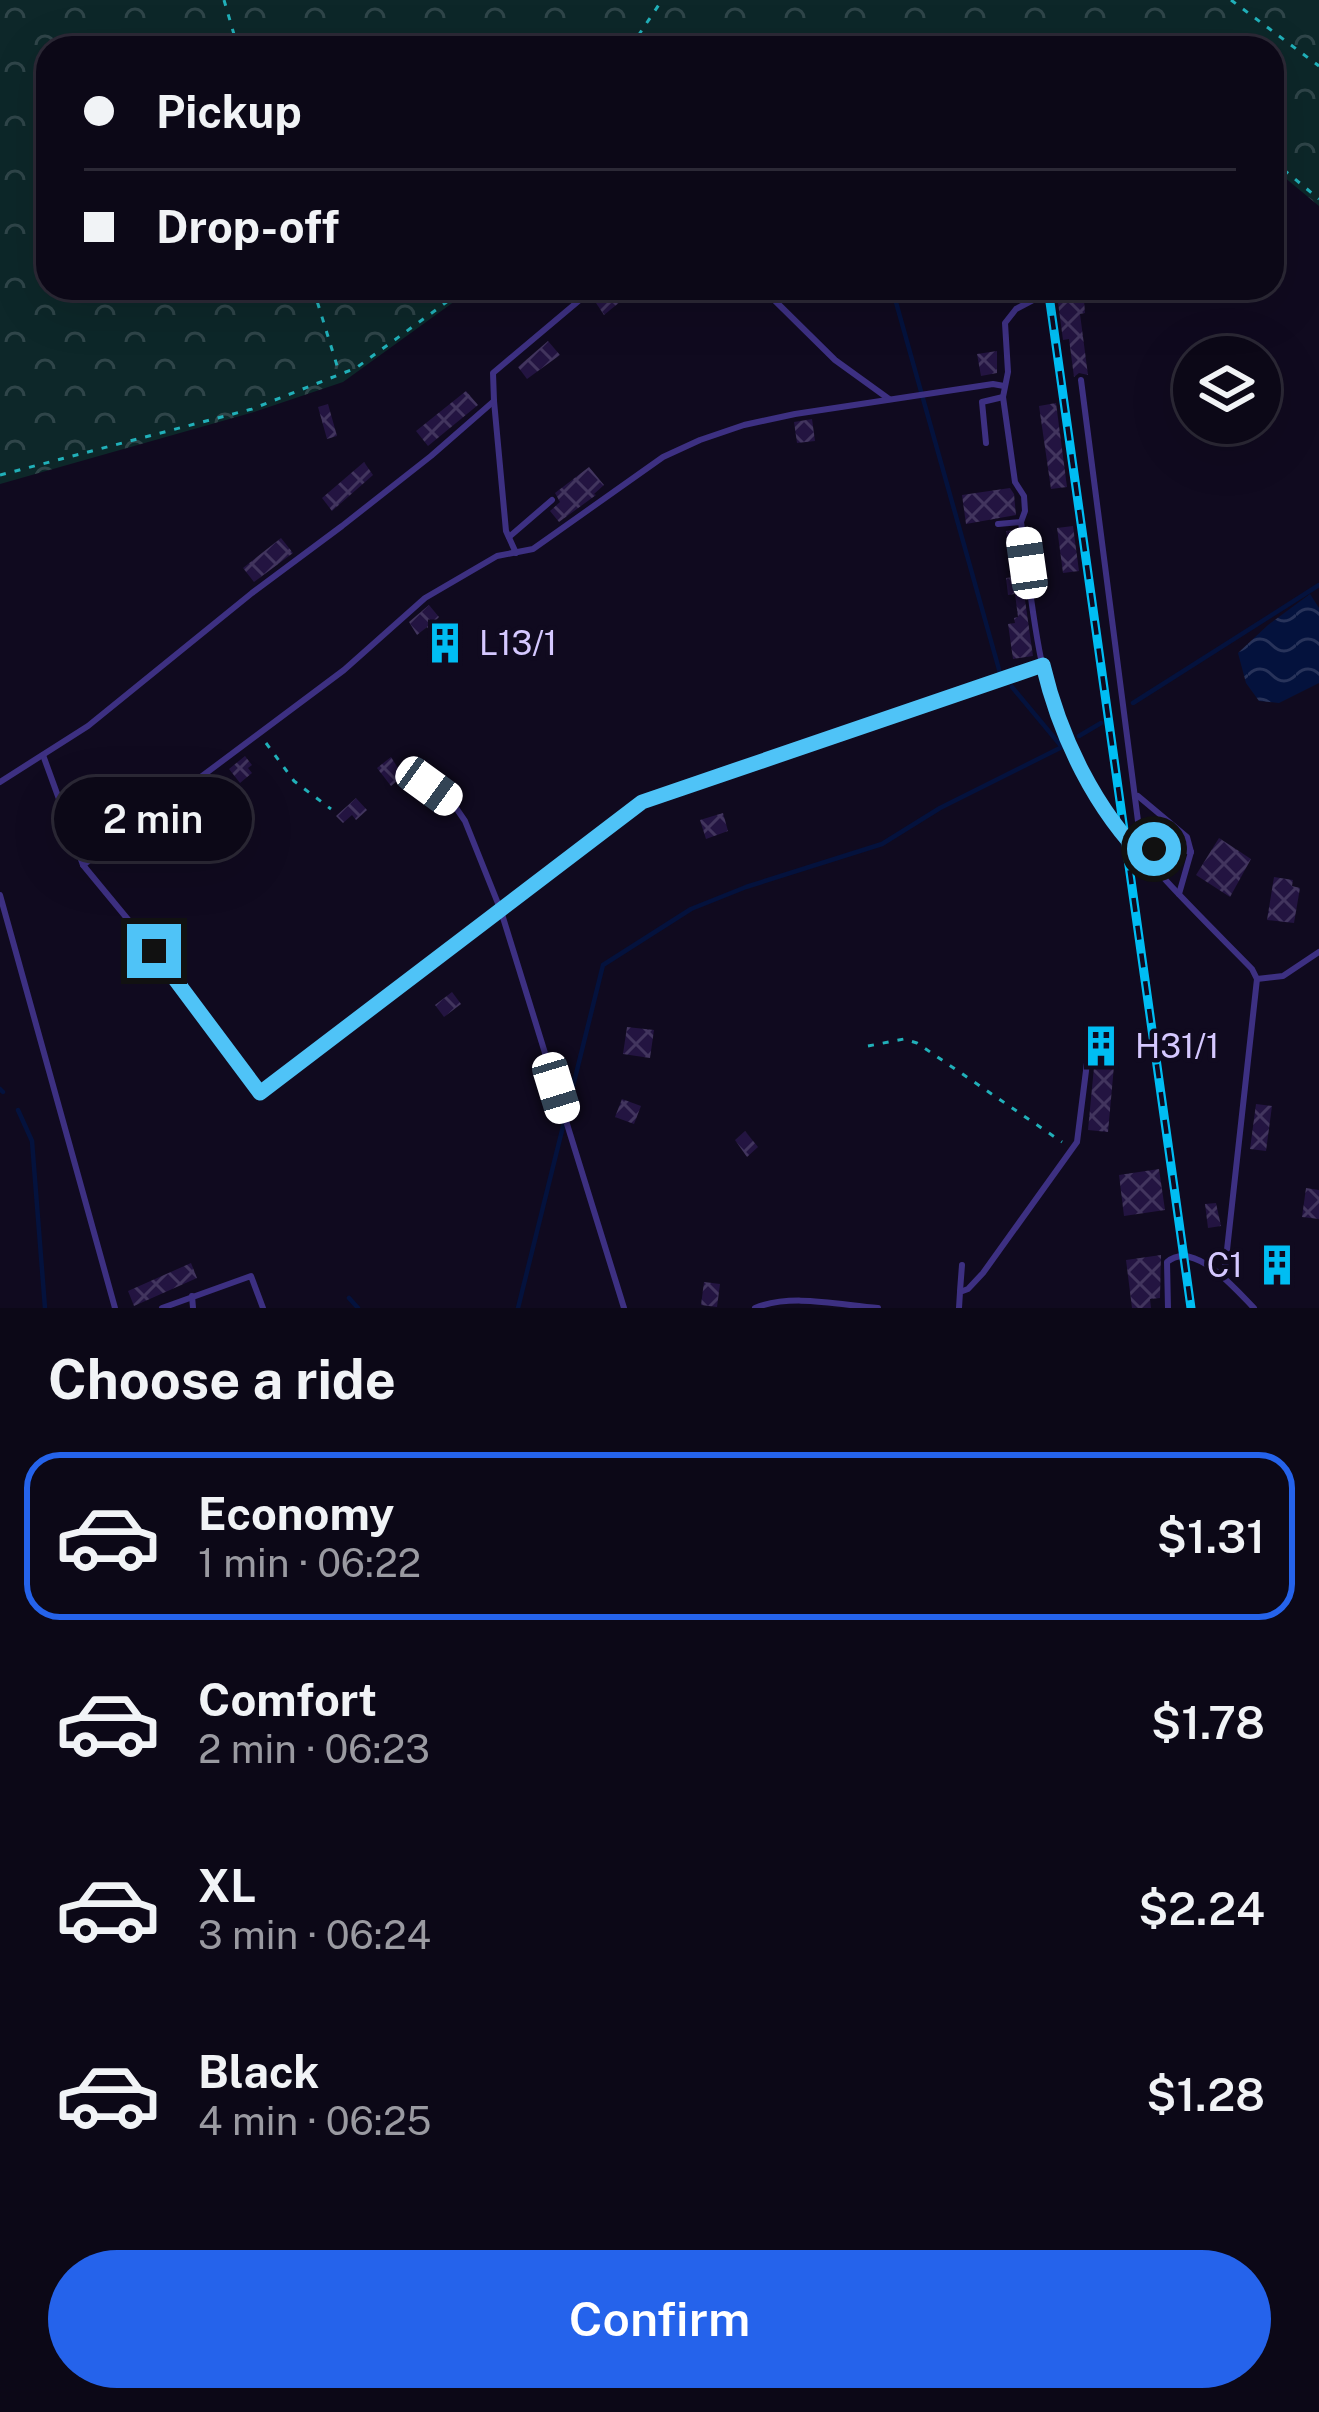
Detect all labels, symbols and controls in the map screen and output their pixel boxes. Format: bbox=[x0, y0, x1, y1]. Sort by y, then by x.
text: Pickup bbox=[156, 85, 302, 138]
text: Drop-off bbox=[156, 200, 339, 253]
map controls bbox=[1173, 336, 1281, 444]
button: layers bbox=[1173, 336, 1281, 444]
car bbox=[1004, 525, 1050, 601]
building icon: L13/1 bbox=[422, 620, 468, 666]
place label: L13/1 bbox=[479, 624, 557, 662]
car bbox=[389, 750, 469, 822]
callout: 2 min bbox=[55, 777, 253, 861]
text: 2 min bbox=[103, 796, 203, 842]
route start bbox=[1127, 822, 1181, 876]
route end bbox=[127, 924, 181, 978]
building icon: H31/1 bbox=[1078, 1023, 1124, 1069]
place label: H31/1 bbox=[1135, 1027, 1220, 1065]
car bbox=[528, 1048, 584, 1128]
building icon: C1 bbox=[1254, 1242, 1300, 1288]
place label: C1 bbox=[1207, 1246, 1243, 1284]
text: Choose a ride bbox=[48, 1348, 396, 1411]
icon: car bbox=[54, 1482, 162, 1590]
text: Economy bbox=[198, 1487, 394, 1540]
text: $1.31 bbox=[1157, 1510, 1265, 1563]
text: 1 min · 06:22 bbox=[198, 1540, 421, 1586]
icon: car bbox=[54, 1668, 162, 1776]
text: Comfort bbox=[198, 1673, 377, 1726]
text: $1.78 bbox=[1151, 1696, 1265, 1749]
text: 2 min · 06:23 bbox=[198, 1726, 430, 1772]
icon: car bbox=[54, 1854, 162, 1962]
text: XL bbox=[198, 1859, 256, 1912]
text: $2.24 bbox=[1138, 1882, 1265, 1935]
text: 3 min · 06:24 bbox=[198, 1912, 431, 1958]
icon: car bbox=[54, 2040, 162, 2148]
text: Black bbox=[198, 2045, 319, 2098]
text: $1.28 bbox=[1146, 2068, 1265, 2121]
text: 4 min · 06:25 bbox=[198, 2098, 431, 2144]
button: Confirm bbox=[48, 2250, 1271, 2388]

